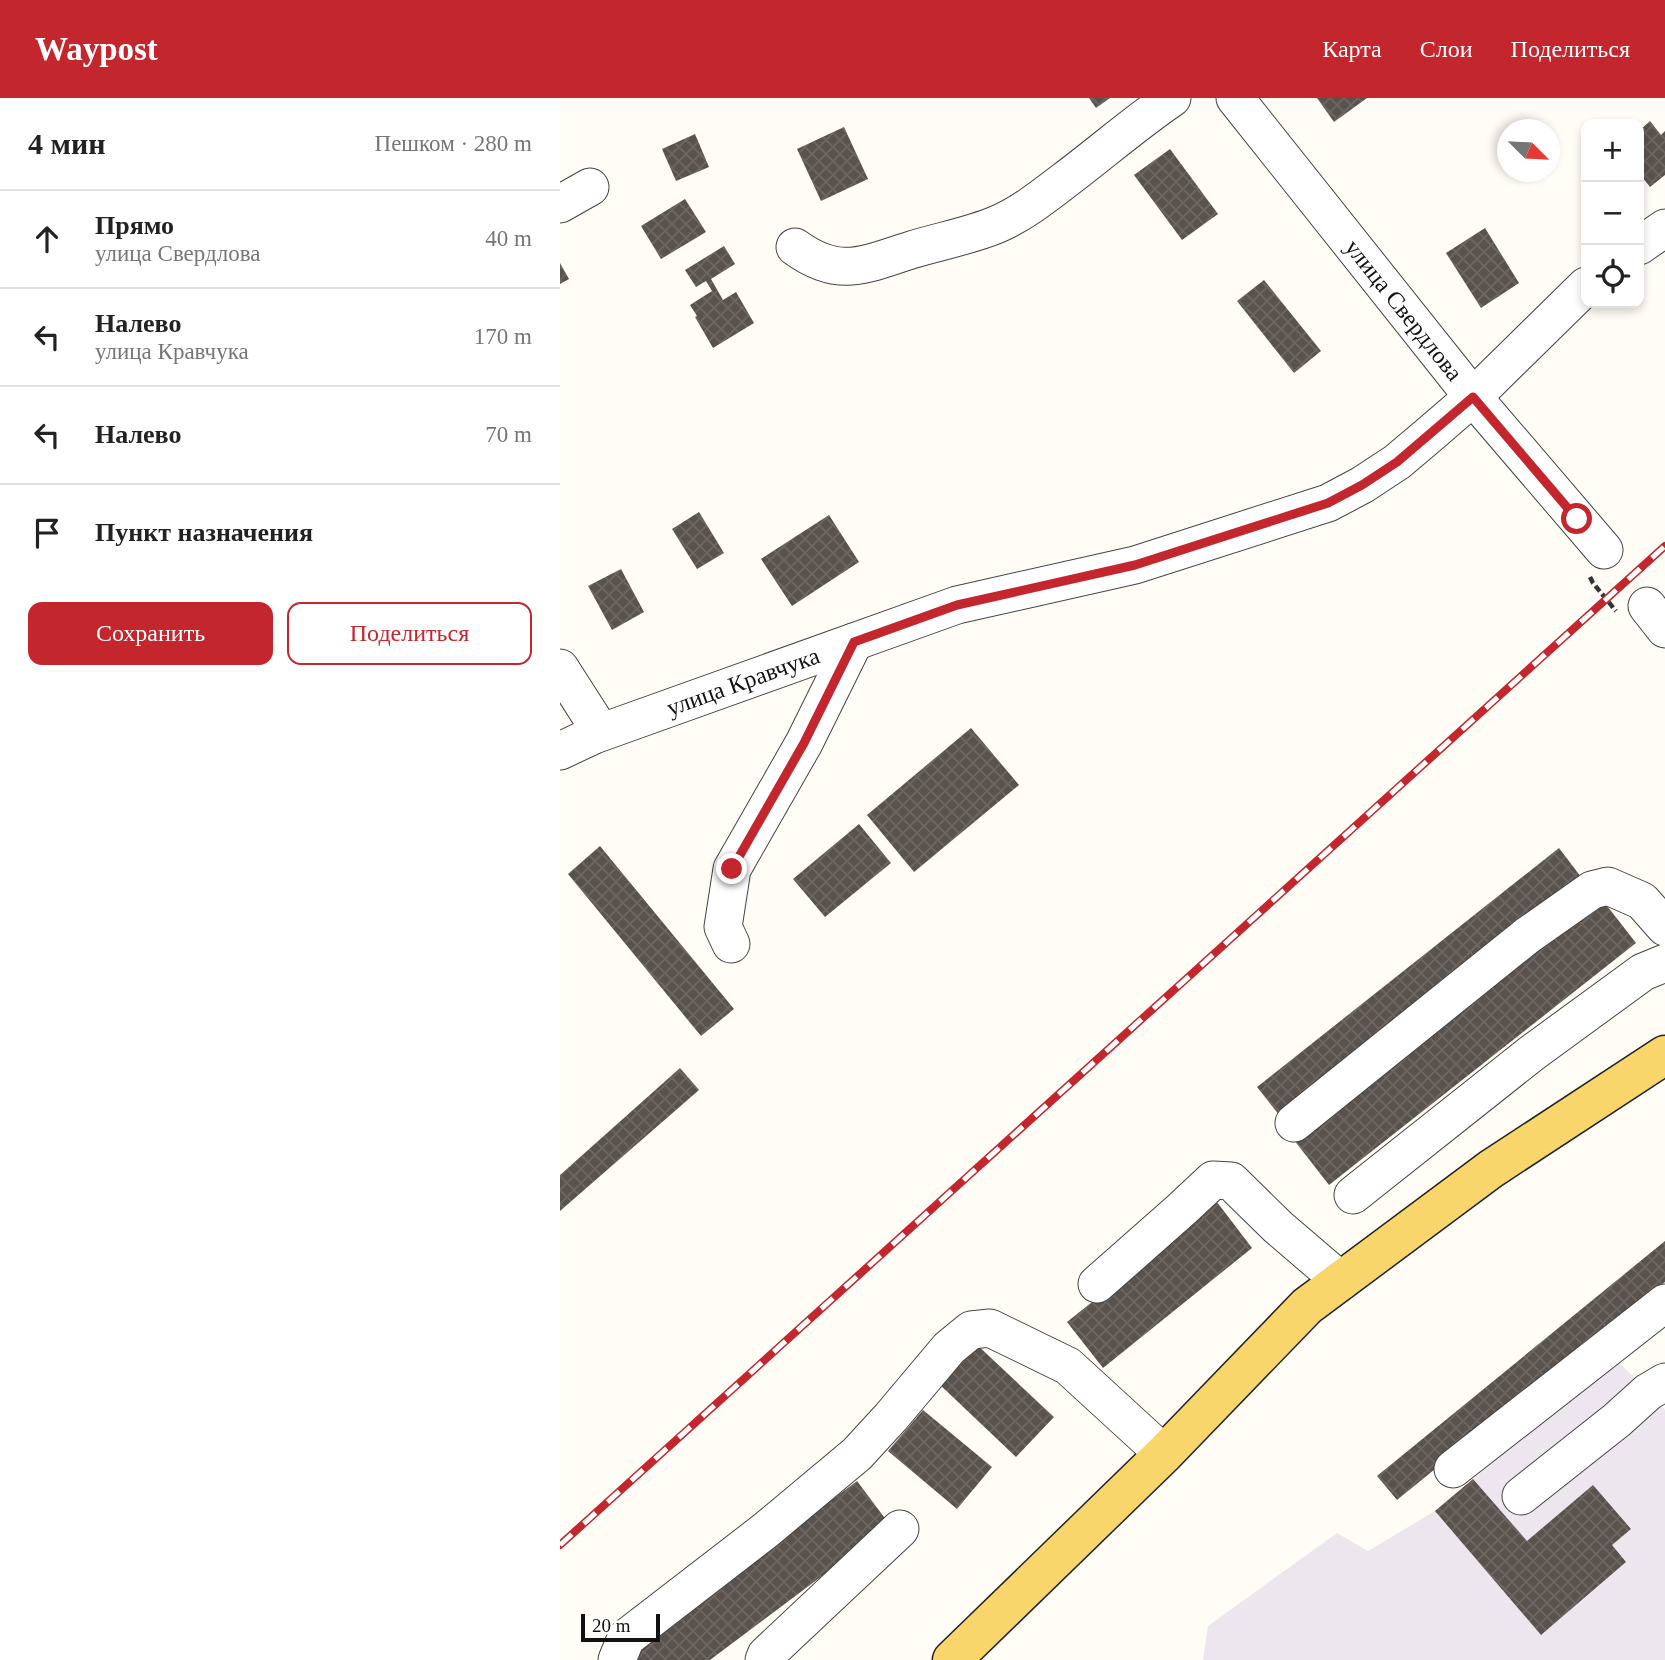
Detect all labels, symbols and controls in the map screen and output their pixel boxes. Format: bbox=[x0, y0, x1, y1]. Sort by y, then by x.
text: Waypost bbox=[35, 31, 158, 67]
text: Карта bbox=[1322, 36, 1382, 62]
text: Слои bbox=[1420, 36, 1473, 62]
text: Поделиться bbox=[1511, 36, 1630, 62]
north arrow bbox=[1497, 119, 1560, 182]
map controls bbox=[1581, 119, 1644, 308]
button: + bbox=[1581, 119, 1644, 182]
text: 4 мин bbox=[28, 127, 106, 160]
text: Пешком · 280 m bbox=[375, 131, 532, 156]
button: − bbox=[1581, 182, 1644, 245]
text: Прямо bbox=[95, 211, 174, 240]
icon: ahead bbox=[28, 220, 66, 258]
text: 40 m bbox=[485, 226, 532, 251]
street label: улица Свердлова bbox=[1340, 234, 1468, 386]
text: улица Свердлова bbox=[95, 241, 260, 266]
button: locate bbox=[1581, 245, 1644, 308]
text: Налево bbox=[95, 309, 181, 338]
icon: left bbox=[28, 318, 66, 356]
text: 170 m bbox=[474, 324, 532, 349]
text: улица Кравчука bbox=[95, 339, 249, 364]
icon: left bbox=[28, 416, 66, 454]
text: Налево bbox=[95, 420, 181, 449]
text: 70 m bbox=[485, 422, 532, 447]
route start bbox=[1561, 503, 1592, 534]
icon: arrive bbox=[28, 514, 66, 552]
text: Пункт назначения bbox=[95, 518, 313, 547]
button: Сохранить bbox=[28, 602, 273, 665]
button: Поделиться bbox=[287, 602, 532, 665]
street label: улица Кравчука bbox=[663, 642, 823, 721]
route end bbox=[716, 853, 747, 884]
scale bar bbox=[581, 1611, 660, 1643]
text: 20 m bbox=[592, 1615, 631, 1636]

